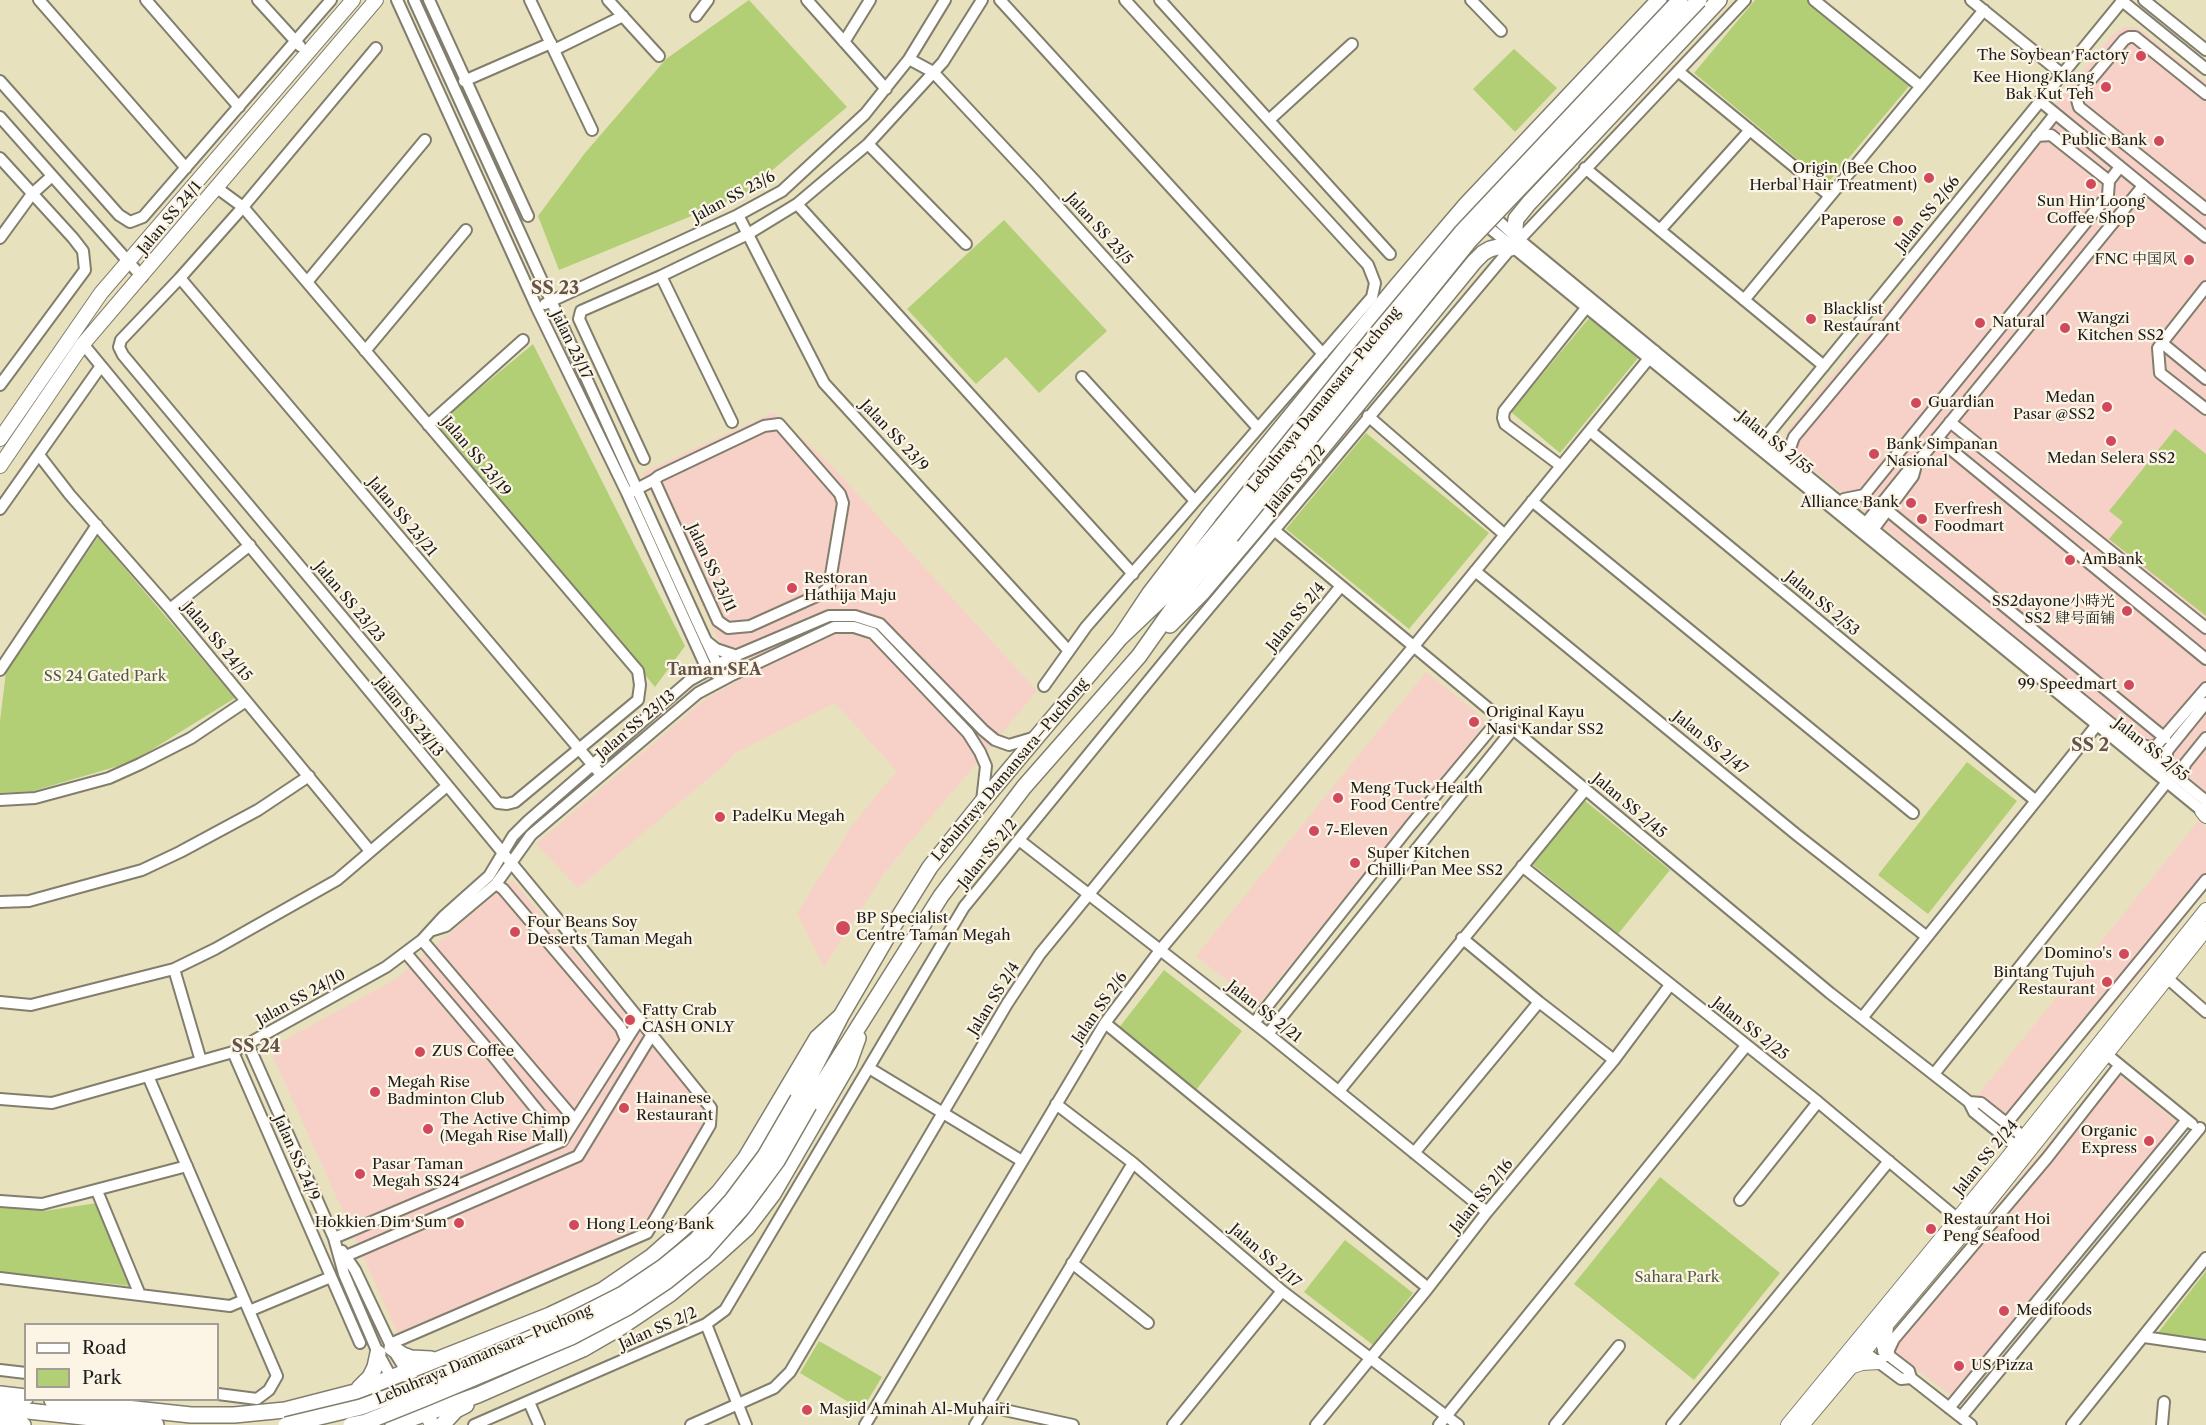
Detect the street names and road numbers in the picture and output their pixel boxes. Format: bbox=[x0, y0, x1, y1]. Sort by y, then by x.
street label: Jalan SS 23/6 bbox=[689, 168, 779, 226]
street label: Jalan SS 2/66 bbox=[1892, 173, 1964, 255]
street label: Jalan SS 24/1 bbox=[134, 178, 206, 258]
street label: Jalan SS 23/5 bbox=[1062, 189, 1136, 269]
street label: Lebuhraya Damansara–Puchong bbox=[1244, 304, 1404, 496]
street label: Jalan 23/17 bbox=[547, 308, 595, 382]
street label: Jalan SS 23/9 bbox=[856, 396, 932, 476]
street label: Jalan SS 2/55 bbox=[1734, 407, 1816, 479]
street label: Jalan SS 23/19 bbox=[438, 414, 514, 500]
street label: Jalan SS 2/2 bbox=[1262, 441, 1330, 517]
street label: Jalan SS 23/21 bbox=[364, 474, 440, 560]
street label: Jalan SS 23/11 bbox=[683, 521, 739, 615]
street label: Jalan SS 23/23 bbox=[310, 558, 388, 646]
street label: Jalan SS 2/53 bbox=[1781, 568, 1863, 640]
street label: Jalan SS 2/4 bbox=[1263, 579, 1329, 655]
street label: Jalan SS 24/15 bbox=[179, 599, 255, 685]
street label: Jalan SS 24/13 bbox=[371, 673, 447, 761]
street label: Lebuhraya Damansara–Puchong bbox=[928, 675, 1092, 865]
street label: Jalan SS 23/13 bbox=[593, 687, 679, 763]
street label: Jalan SS 2/47 bbox=[1669, 708, 1751, 778]
street label: Jalan SS 2/55 bbox=[2110, 714, 2192, 786]
street label: Jalan SS 2/45 bbox=[1588, 770, 1670, 842]
street label: Jalan SS 2/2 bbox=[955, 816, 1021, 892]
street label: Jalan SS 2/4 bbox=[964, 959, 1024, 1039]
street label: Jalan SS 24/10 bbox=[253, 966, 349, 1030]
street label: Jalan SS 2/6 bbox=[1069, 969, 1131, 1047]
street label: Jalan SS 2/21 bbox=[1223, 977, 1305, 1047]
street label: Jalan SS 2/25 bbox=[1708, 994, 1792, 1064]
street label: Jalan SS 24/9 bbox=[269, 1112, 323, 1204]
street label: Jalan SS 2/24 bbox=[1950, 1117, 2022, 1199]
street label: Jalan SS 2/16 bbox=[1447, 1155, 1517, 1237]
street label: Jalan SS 2/17 bbox=[1226, 1220, 1304, 1292]
street label: Lebuhraya Damansara–Puchong bbox=[373, 1301, 595, 1409]
street label: Jalan SS 2/2 bbox=[616, 1304, 700, 1354]

